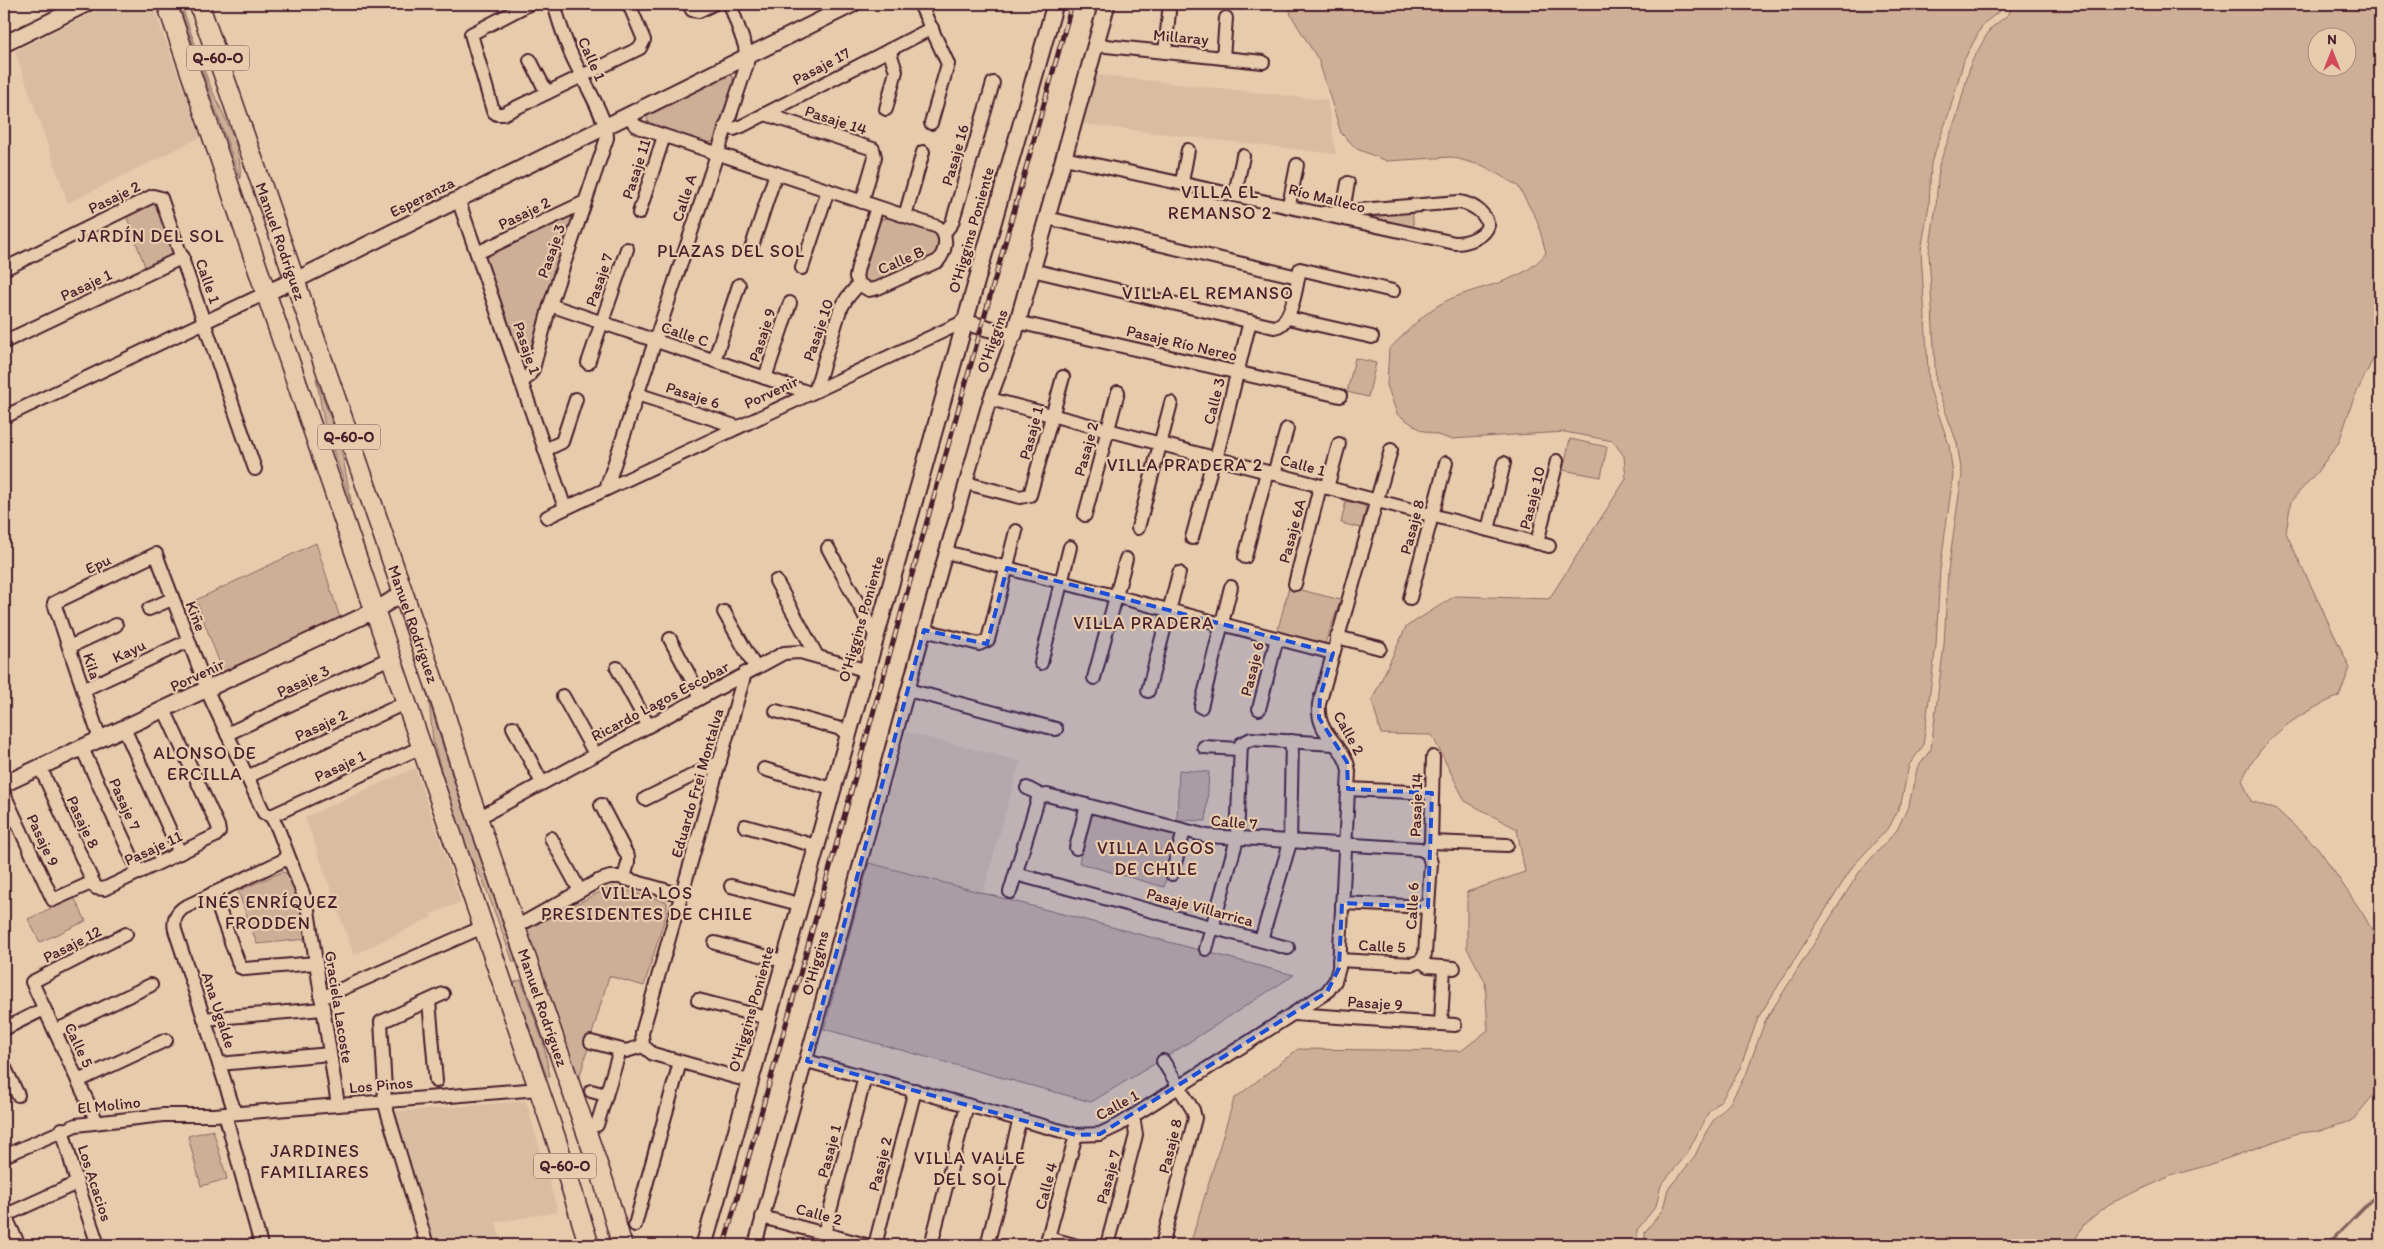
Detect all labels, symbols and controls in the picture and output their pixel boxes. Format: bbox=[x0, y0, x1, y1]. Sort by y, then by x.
street label: Millaray bbox=[1152, 25, 1210, 49]
north arrow bbox=[2306, 28, 2356, 78]
text: N bbox=[2327, 31, 2337, 48]
street label: Calle 1 bbox=[574, 34, 610, 85]
street label: Pasaje 17 bbox=[789, 43, 853, 89]
road number: Q-60-O bbox=[187, 46, 249, 70]
street label: Pasaje 14 bbox=[803, 101, 870, 139]
street label: Pasaje 16 bbox=[937, 122, 973, 188]
street label: Pasaje 11 bbox=[617, 136, 655, 201]
street label: O'Higgins Poniente bbox=[944, 164, 998, 295]
street label: Esperanza bbox=[386, 172, 458, 221]
street label: Calle A bbox=[667, 172, 701, 224]
street label: Pasaje 2 bbox=[85, 176, 144, 218]
street label: Río Malleco bbox=[1286, 179, 1368, 217]
street label: Manuel Rodríguez bbox=[252, 180, 311, 303]
district label: VILLA EL REMANSO 2 bbox=[1168, 181, 1272, 224]
street label: Pasaje 2 bbox=[495, 192, 554, 234]
street label: Pasaje 3 bbox=[533, 221, 569, 281]
district label: JARDÍN DEL SOL bbox=[78, 225, 224, 247]
district label: PLAZAS DEL SOL bbox=[657, 240, 805, 262]
street label: Calle B bbox=[875, 241, 927, 279]
street label: Pasaje 7 bbox=[581, 251, 617, 309]
street label: Calle 1 bbox=[191, 256, 225, 307]
street label: Pasaje 1 bbox=[57, 265, 115, 305]
district label: VILLA EL REMANSO bbox=[1122, 282, 1294, 304]
street label: Pasaje 10 bbox=[799, 296, 837, 364]
street label: Pasaje 9 bbox=[744, 306, 780, 364]
street label: O'Higgins bbox=[972, 307, 1012, 375]
street label: Calle C bbox=[659, 317, 711, 351]
street label: Pasaje 1 bbox=[509, 319, 545, 377]
street label: Pasaje Río Nereo bbox=[1125, 321, 1239, 365]
street label: Porvenir bbox=[741, 371, 802, 413]
street label: Calle 3 bbox=[1199, 375, 1229, 426]
street label: Pasaje 6 bbox=[664, 377, 722, 413]
street label: Pasaje 1 bbox=[1015, 404, 1047, 462]
street label: Pasaje 2 bbox=[1070, 419, 1103, 478]
road number: Q-60-O bbox=[318, 424, 380, 450]
street label: Calle 1 bbox=[1278, 450, 1328, 480]
district label: VILLA PRADERA 2 bbox=[1107, 454, 1263, 476]
street label: Pasaje 10 bbox=[1515, 464, 1549, 532]
street label: Pasaje 6A bbox=[1274, 497, 1310, 565]
street label: Pasaje 8 bbox=[1396, 497, 1428, 556]
street label: Epu bbox=[82, 550, 114, 578]
street label: O'Higgins Poniente bbox=[834, 553, 888, 684]
street label: Manuel Rodríguez bbox=[385, 562, 443, 686]
street label: Kiñe bbox=[182, 598, 210, 634]
district label: VILLA PRADERA bbox=[1074, 612, 1214, 634]
street label: Kayu bbox=[109, 635, 149, 667]
street label: Pasaje 6 bbox=[1236, 640, 1268, 698]
street label: Kila bbox=[79, 650, 105, 682]
street label: Porvenir bbox=[167, 654, 228, 696]
street label: Ricardo Lagos Escobar bbox=[588, 656, 733, 745]
street label: Pasaje 3 bbox=[274, 660, 333, 701]
street label: Pasaje 2 bbox=[292, 704, 351, 745]
street label: Eduardo Frei Montalva bbox=[667, 706, 727, 860]
street label: Calle 2 bbox=[1329, 708, 1369, 759]
district label: ALONSO DE ERCILLA bbox=[153, 742, 257, 785]
street label: Pasaje 1 bbox=[311, 746, 369, 786]
street label: Pasaje 14 bbox=[1405, 772, 1427, 837]
street label: Pasaje 7 bbox=[105, 775, 145, 833]
street label: Pasaje 8 bbox=[63, 793, 104, 852]
street label: Calle 7 bbox=[1210, 810, 1258, 834]
street label: Pasaje 9 bbox=[23, 811, 63, 869]
street label: Pasaje 11 bbox=[121, 826, 186, 870]
district label: VILLA LAGOS DE CHILE bbox=[1097, 837, 1215, 880]
district label: VILLA LOS PRESIDENTES DE CHILE bbox=[541, 882, 753, 925]
street label: Calle 6 bbox=[1401, 882, 1423, 930]
street label: Pasaje Villarrica bbox=[1144, 884, 1256, 931]
district label: INÉS ENRÍQUEZ FRODDEN bbox=[198, 891, 338, 934]
street label: Pasaje 12 bbox=[40, 921, 105, 967]
street label: O'Higgins bbox=[797, 928, 833, 998]
street label: Calle 5 bbox=[1358, 935, 1406, 957]
street label: O'Higgins Poniente bbox=[724, 943, 778, 1074]
street label: Manuel Rodríguez bbox=[514, 946, 573, 1070]
street label: Graciela Lacoste bbox=[321, 949, 357, 1065]
street label: Ana Ugalde bbox=[198, 970, 240, 1051]
street label: Pasaje 9 bbox=[1347, 992, 1403, 1014]
street label: Calle 5 bbox=[60, 1020, 98, 1070]
street label: Los Pinos bbox=[348, 1073, 414, 1097]
street label: Calle 1 bbox=[1092, 1085, 1142, 1125]
street label: El Molino bbox=[76, 1092, 142, 1118]
street label: Pasaje 8 bbox=[1154, 1116, 1186, 1175]
street label: Pasaje 1 bbox=[813, 1122, 845, 1180]
street label: Pasaje 2 bbox=[864, 1134, 896, 1193]
district label: JARDINES FAMILIARES bbox=[260, 1140, 370, 1183]
street label: Los Acacios bbox=[74, 1142, 116, 1224]
district label: VILLA VALLE DEL SOL bbox=[914, 1147, 1026, 1190]
street label: Pasaje 7 bbox=[1092, 1148, 1124, 1206]
road number: Q-60-O bbox=[534, 1154, 596, 1178]
street label: Calle 4 bbox=[1031, 1160, 1062, 1212]
street label: Calle 2 bbox=[794, 1199, 845, 1229]

